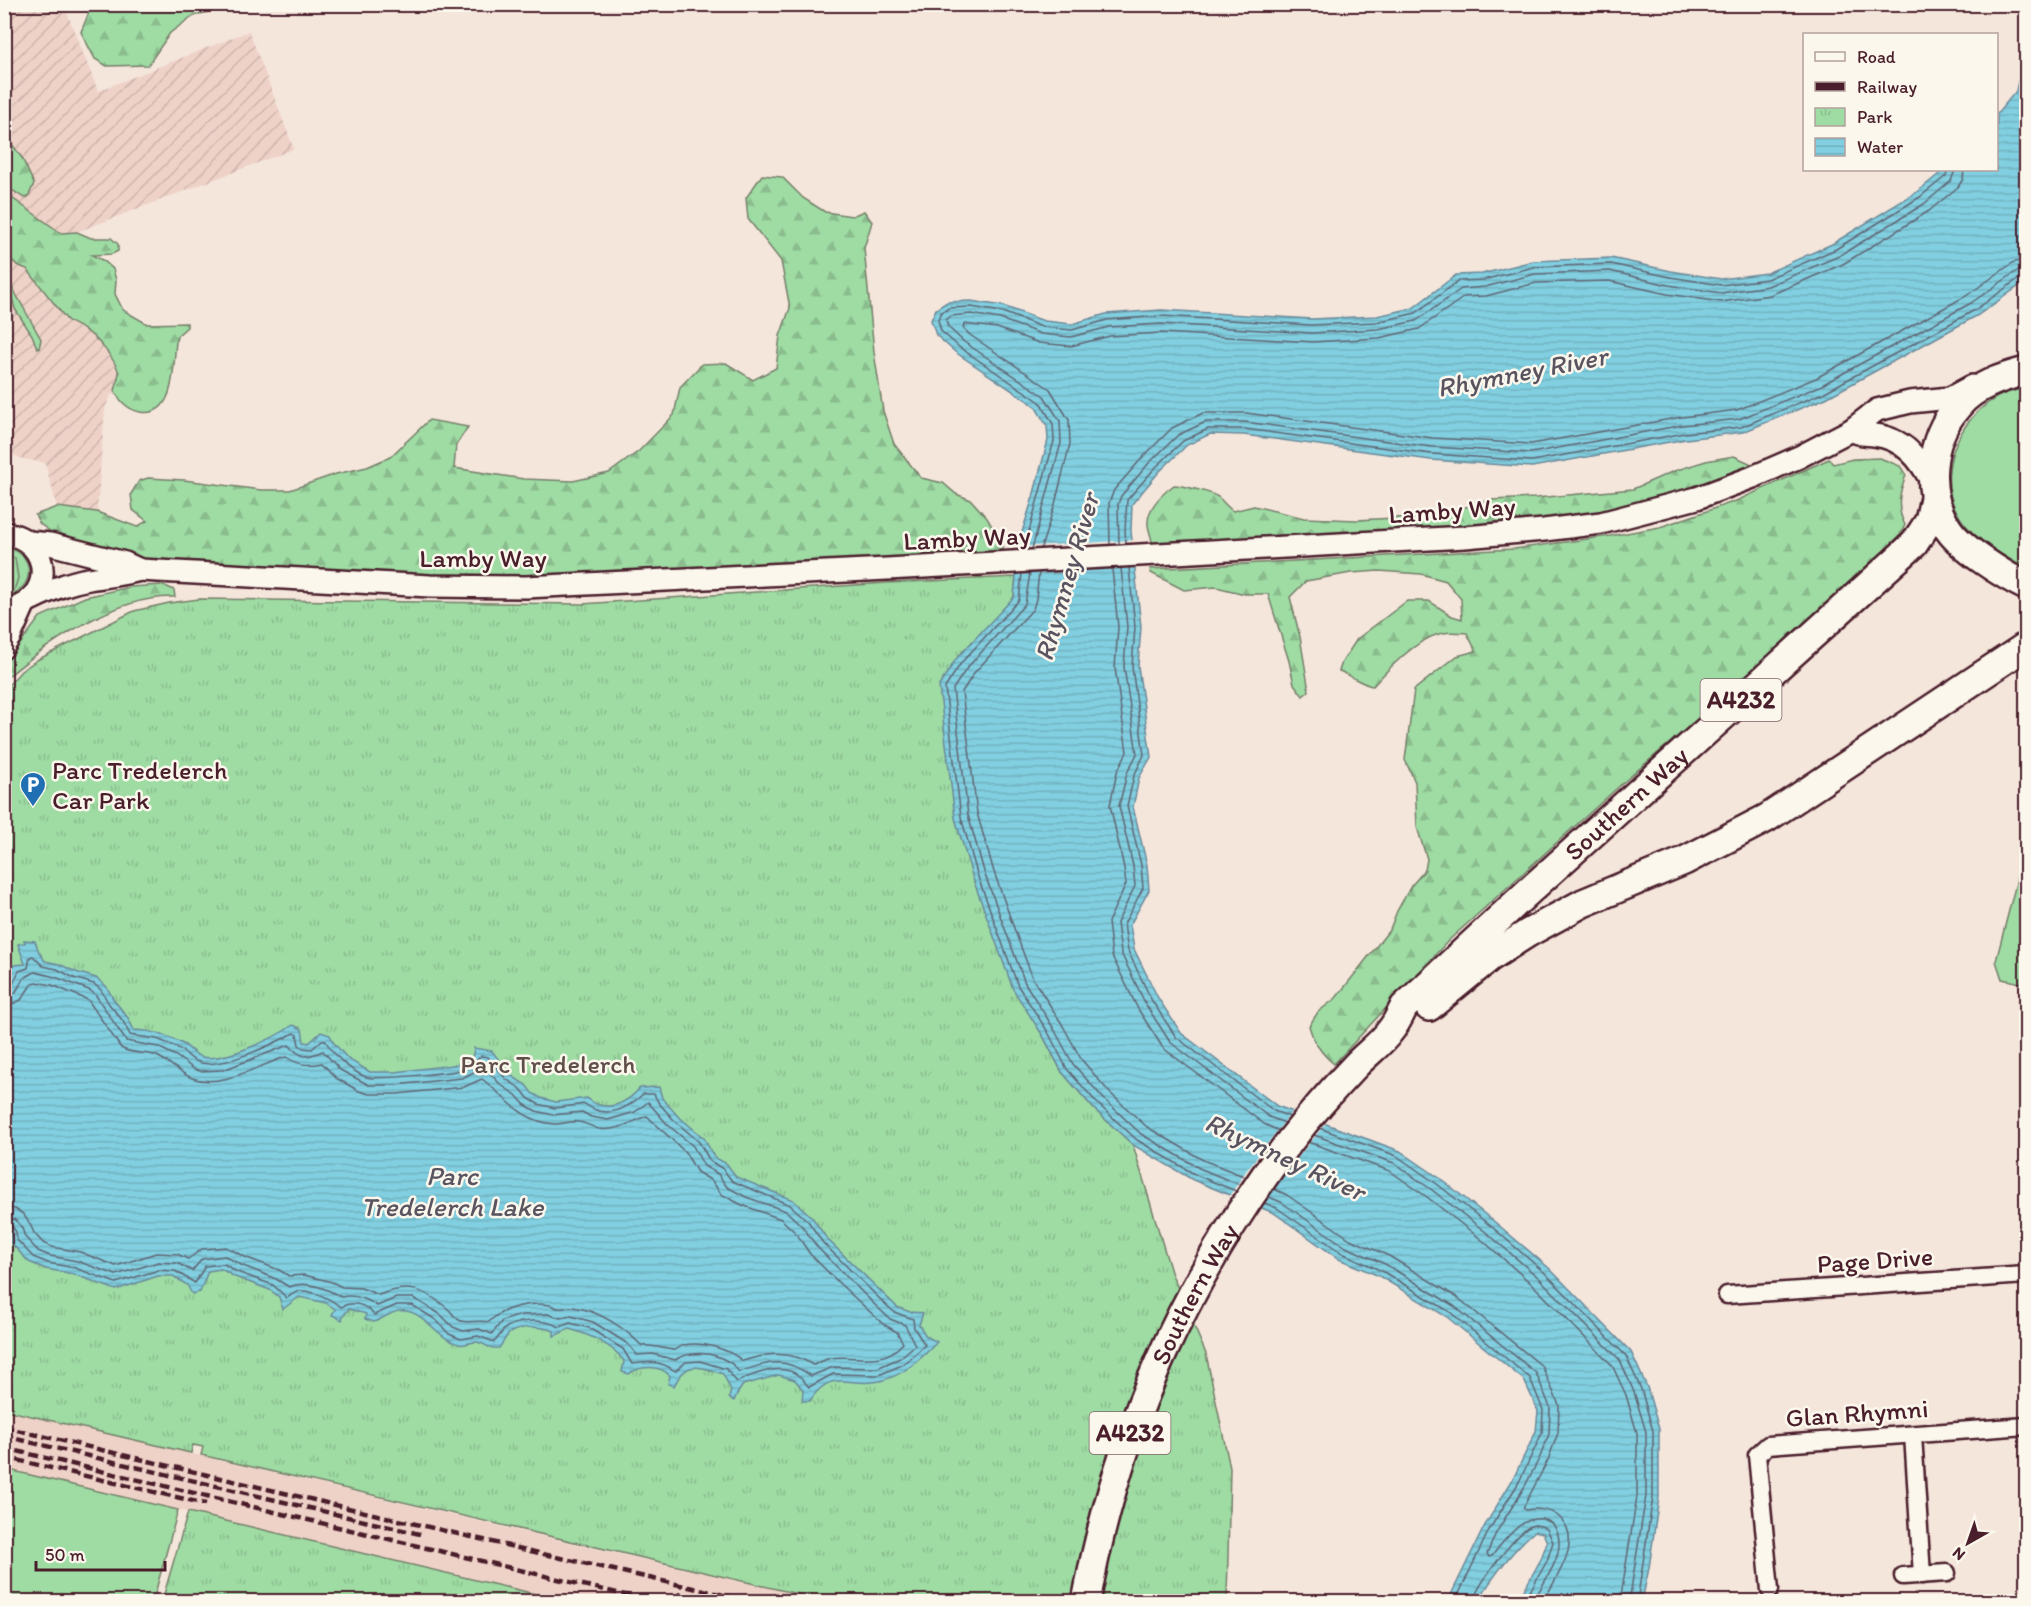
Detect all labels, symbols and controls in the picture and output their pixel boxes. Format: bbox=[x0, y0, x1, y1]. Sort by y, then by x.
legend bbox=[1803, 33, 1998, 171]
text: Road bbox=[1857, 46, 1896, 68]
text: Railway bbox=[1857, 76, 1918, 98]
text: Park bbox=[1857, 106, 1892, 128]
text: Water bbox=[1857, 136, 1903, 158]
water label: Rhymney River bbox=[1434, 338, 1613, 404]
water label: Rhymney River bbox=[1027, 486, 1107, 664]
street label: Lamby Way bbox=[1387, 490, 1517, 530]
street label: Lamby Way bbox=[903, 519, 1031, 557]
street label: Lamby Way bbox=[419, 542, 547, 574]
road number: A4232 bbox=[1700, 679, 1782, 721]
street label: Southern Way bbox=[1558, 739, 1695, 867]
place label: Parc Tredelerch Car Park bbox=[52, 754, 227, 816]
parking icon: Parc Tredelerch Car Park bbox=[18, 770, 48, 808]
park label: Parc Tredelerch bbox=[460, 1048, 636, 1080]
water label: Rhymney River bbox=[1200, 1105, 1373, 1209]
water label: Parc Tredelerch Lake bbox=[361, 1159, 545, 1223]
street label: Southern Way bbox=[1144, 1217, 1245, 1370]
street label: Page Drive bbox=[1816, 1240, 1934, 1280]
street label: Glan Rhymni bbox=[1785, 1392, 1929, 1434]
road number: A4232 bbox=[1090, 1412, 1170, 1454]
north arrow bbox=[1938, 1513, 1998, 1573]
scale bar bbox=[36, 1534, 165, 1572]
text: N bbox=[1948, 1543, 1969, 1565]
text: 50 m bbox=[45, 1544, 85, 1566]

